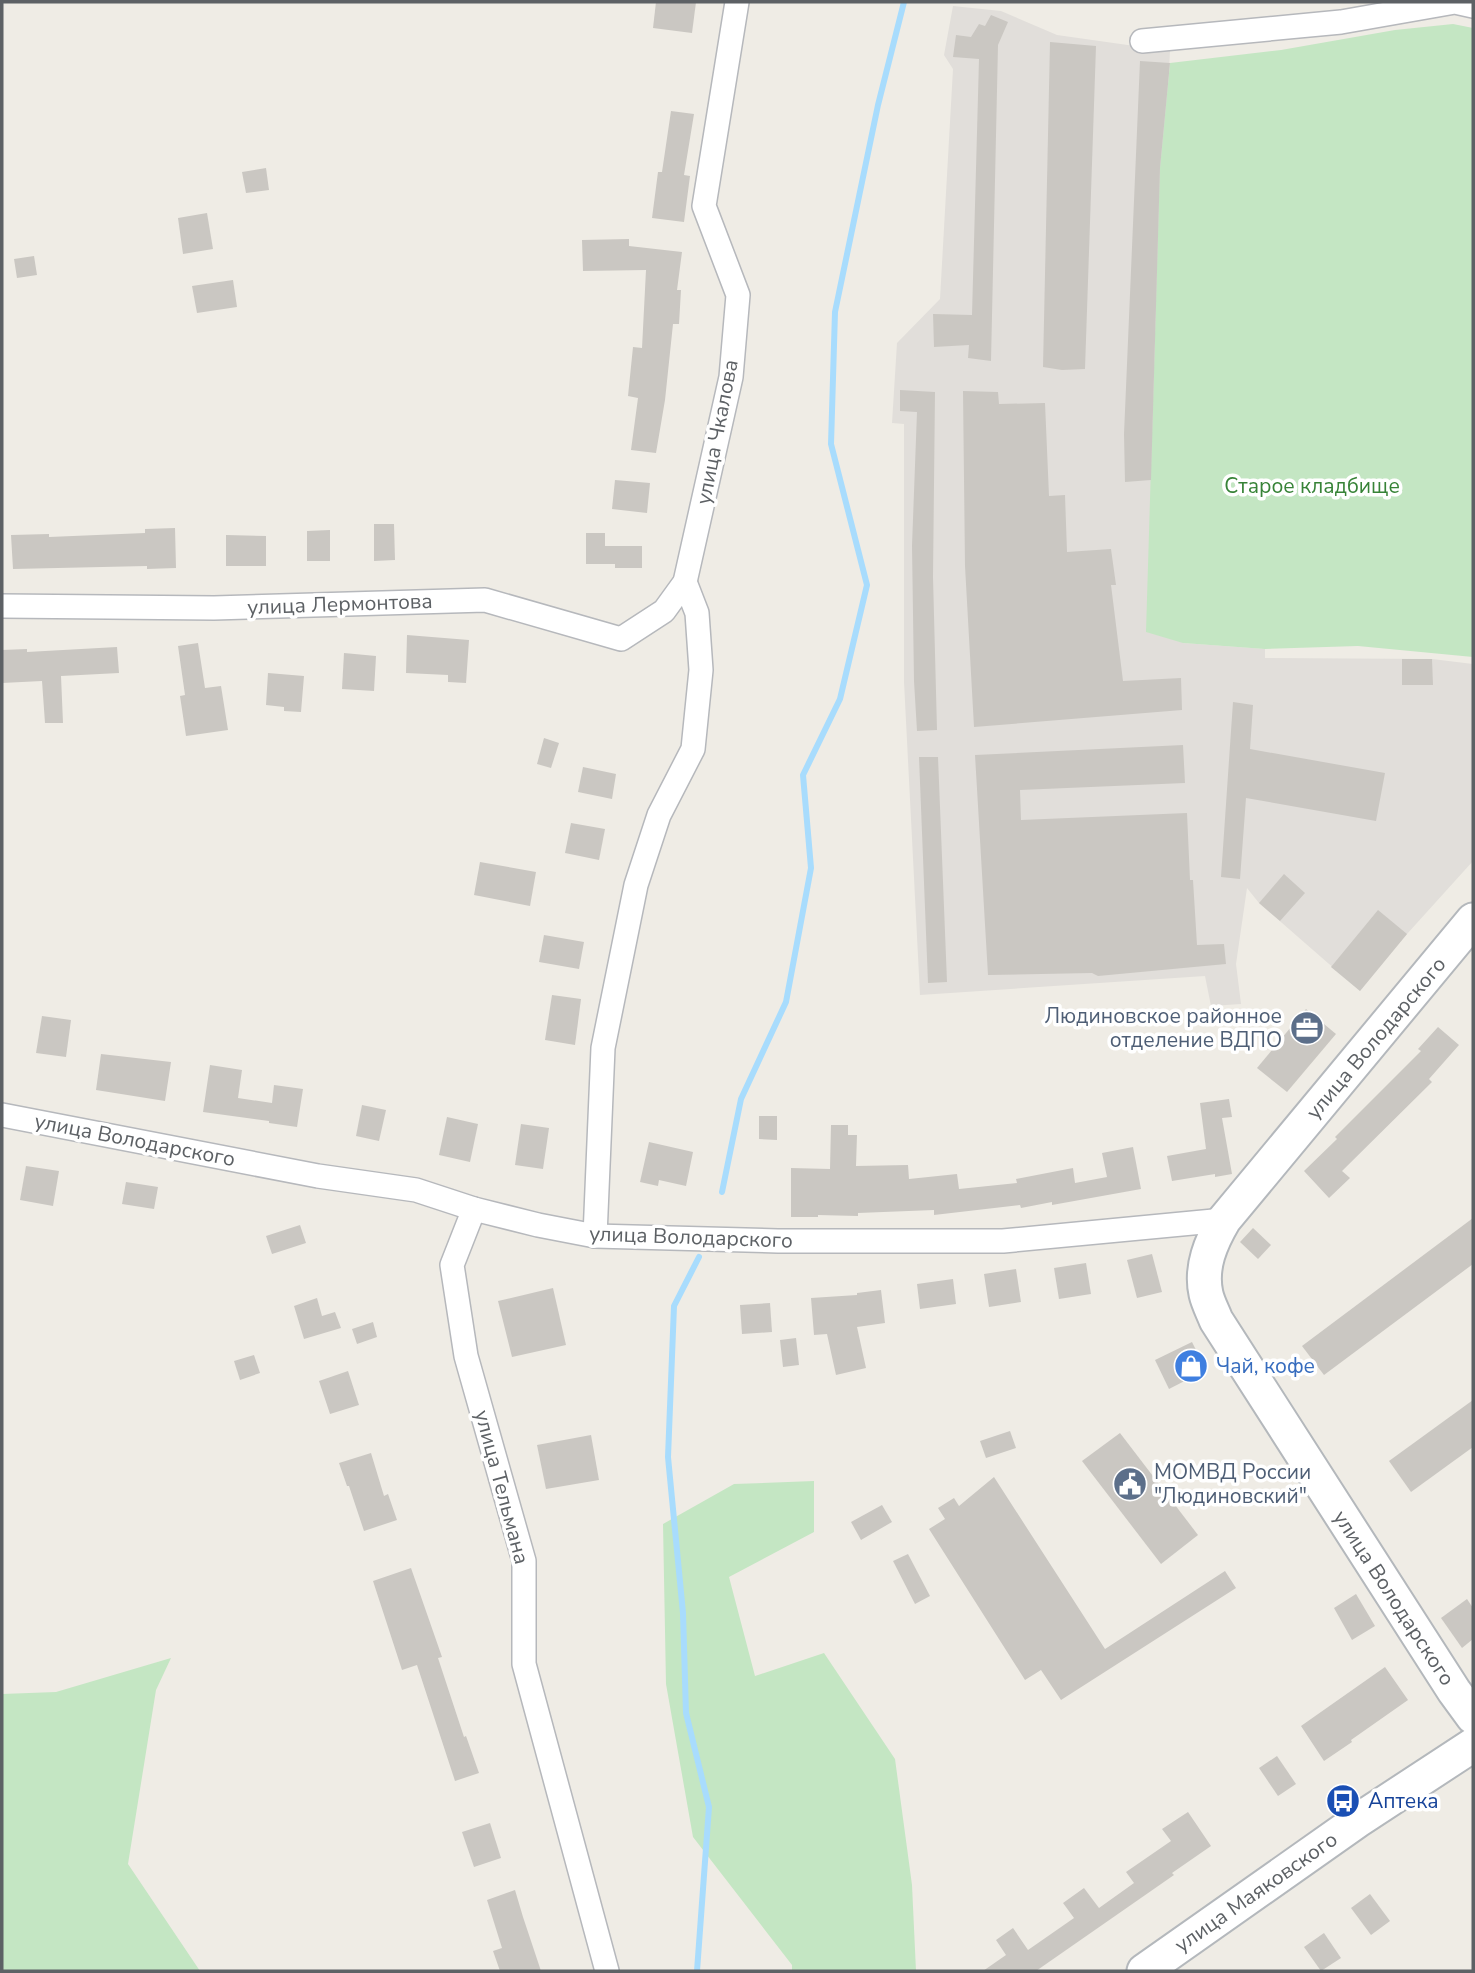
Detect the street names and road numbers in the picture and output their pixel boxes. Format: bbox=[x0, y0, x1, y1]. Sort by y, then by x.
street label: улица Чкалова bbox=[689, 357, 745, 507]
street label: улица Лермонтова bbox=[247, 587, 433, 621]
street label: улица Володарского bbox=[1300, 951, 1452, 1125]
street label: улица Володарского bbox=[32, 1107, 238, 1173]
street label: улица Володарского bbox=[589, 1219, 793, 1255]
street label: улица Тельмана bbox=[468, 1407, 536, 1567]
street label: улица Володарского bbox=[1327, 1505, 1461, 1691]
street label: улица Маяковского bbox=[1169, 1825, 1343, 1959]

